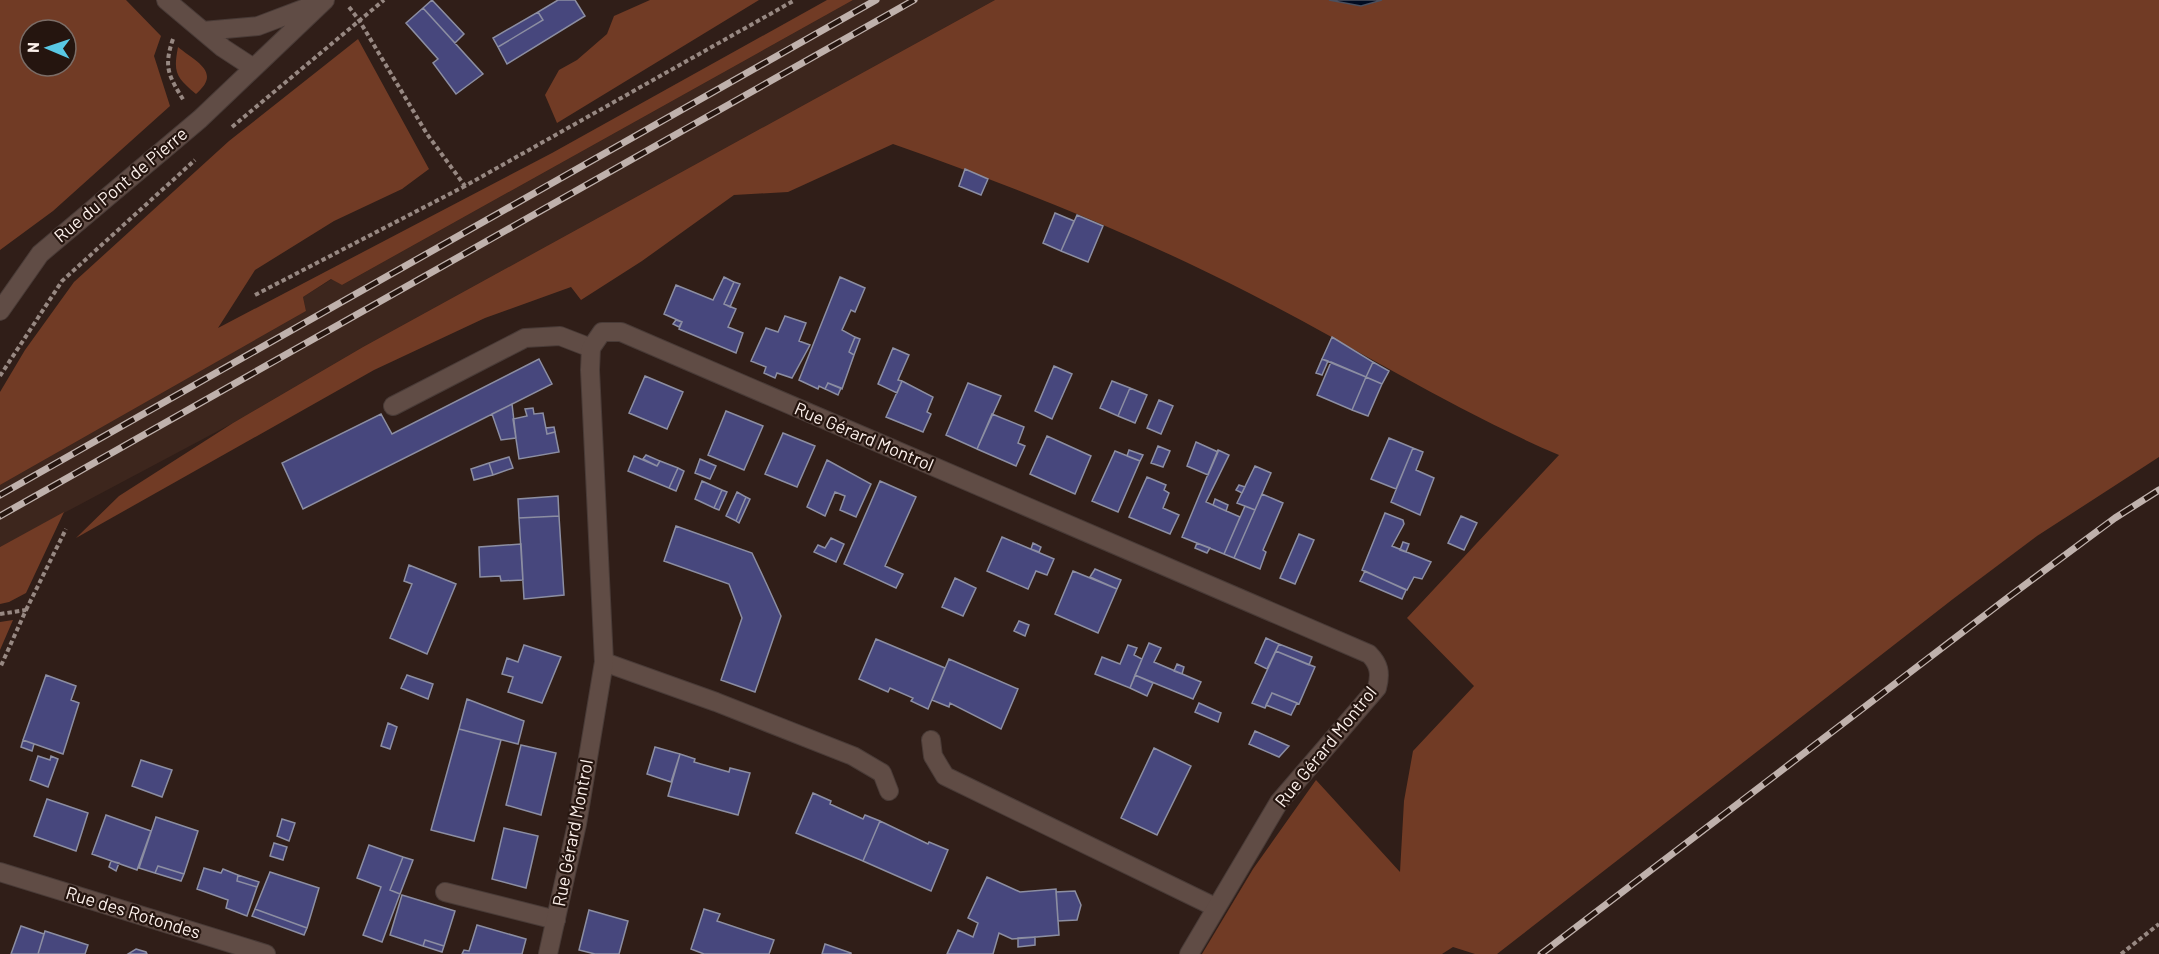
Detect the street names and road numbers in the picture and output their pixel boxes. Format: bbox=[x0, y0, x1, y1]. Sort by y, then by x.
street label: Rue du Pont de Pierre bbox=[49, 122, 192, 246]
street label: Rue Gérard Montrol bbox=[791, 397, 937, 475]
street label: Rue Gérard Montrol bbox=[1270, 681, 1381, 811]
street label: Rue Gérard Montrol bbox=[547, 757, 597, 908]
street label: Rue des Rotondes bbox=[63, 881, 203, 943]

